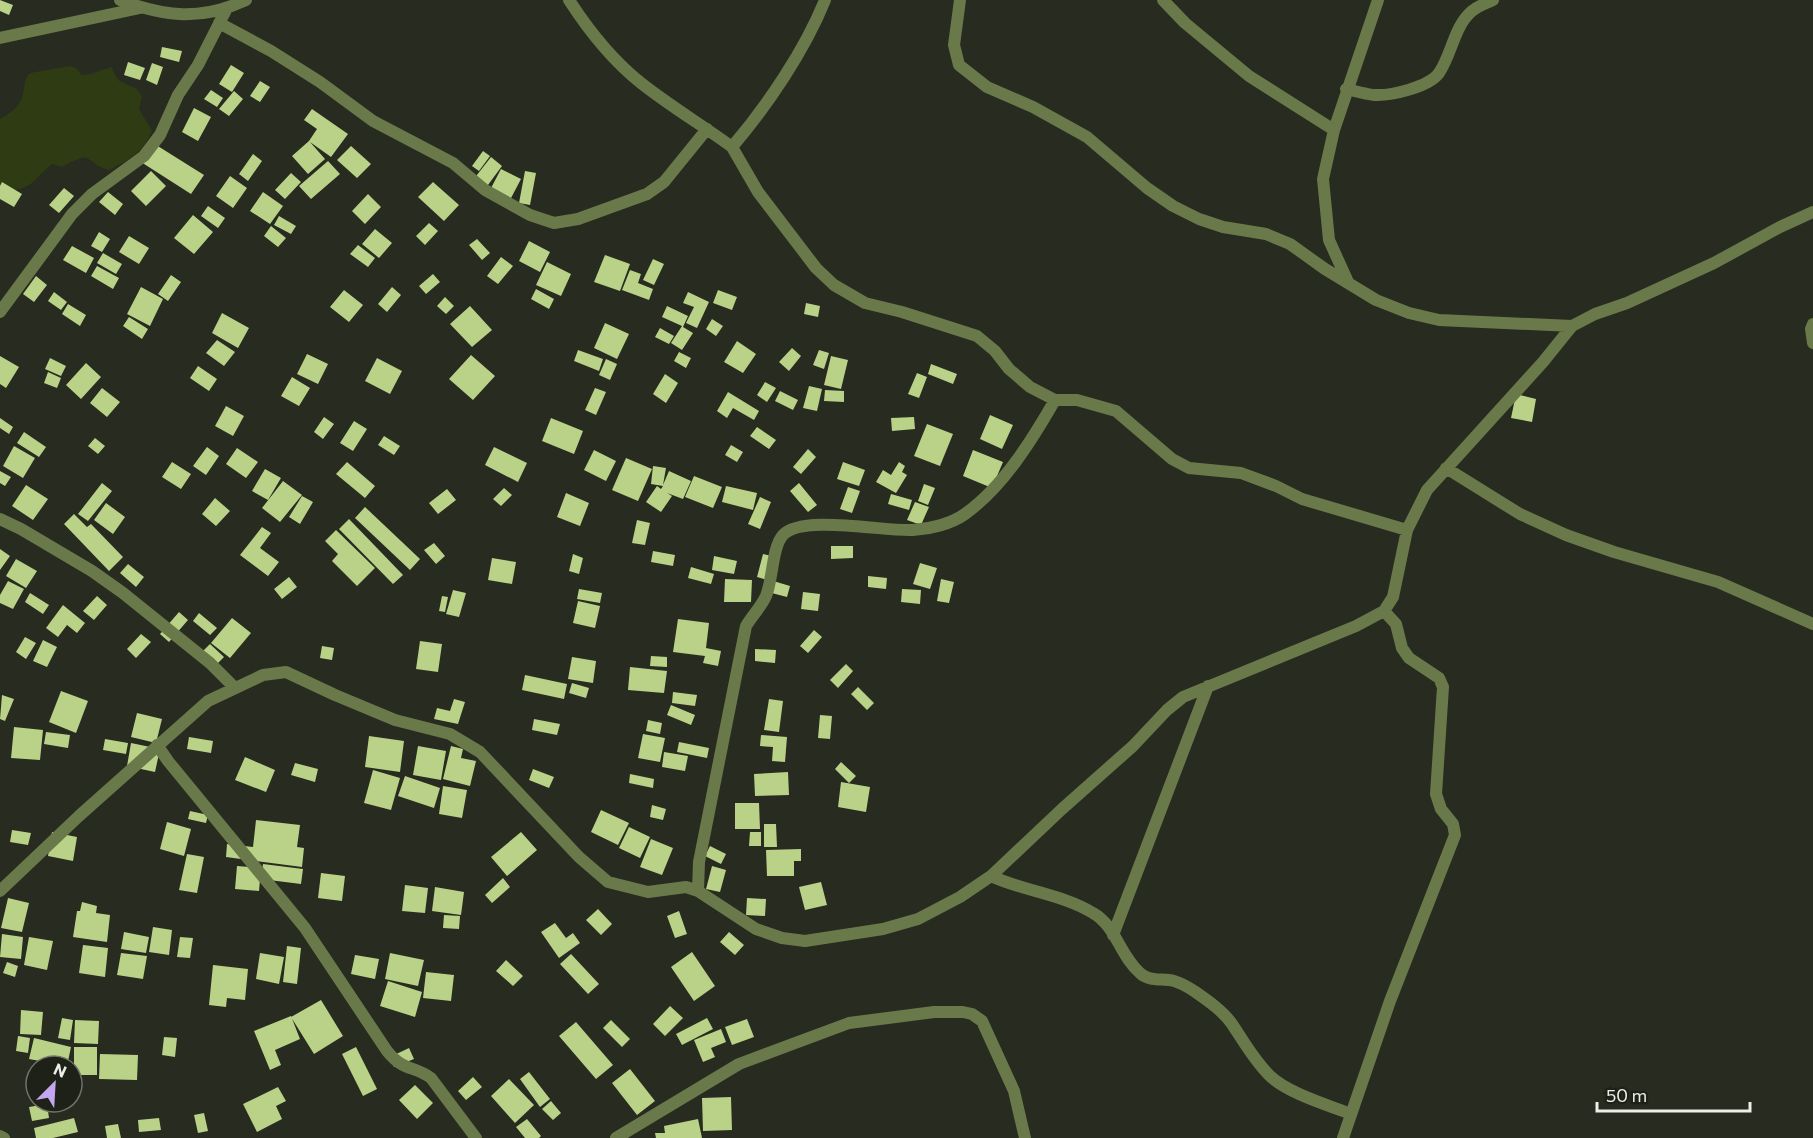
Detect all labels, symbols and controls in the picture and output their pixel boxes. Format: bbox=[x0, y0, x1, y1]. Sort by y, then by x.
north arrow bbox=[24, 1054, 84, 1114]
text: N bbox=[51, 1059, 70, 1081]
scale bar bbox=[1597, 1075, 1750, 1113]
text: 50 m bbox=[1606, 1084, 1647, 1106]

